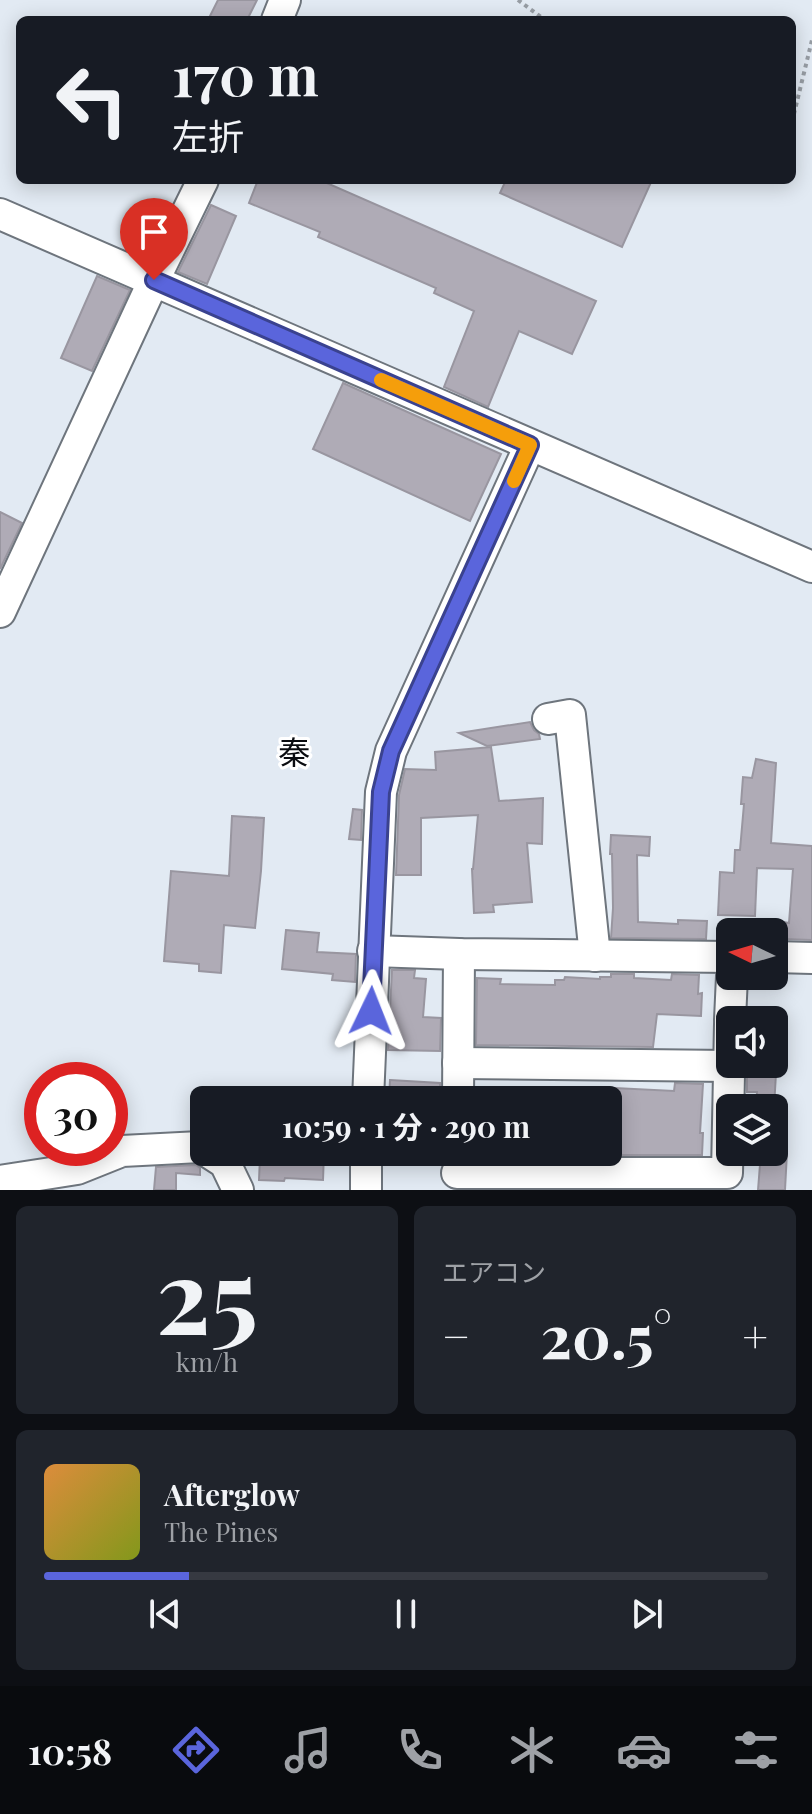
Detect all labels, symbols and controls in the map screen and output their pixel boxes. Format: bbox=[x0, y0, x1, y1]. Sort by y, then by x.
text: 170 m bbox=[172, 36, 319, 111]
icon: left bbox=[40, 48, 144, 152]
text: 左折 bbox=[172, 111, 244, 159]
pin bbox=[120, 198, 188, 280]
icon: arrive bbox=[132, 210, 176, 254]
district label: 秦 bbox=[278, 729, 310, 772]
north arrow bbox=[716, 918, 788, 990]
map controls bbox=[716, 918, 788, 1166]
position arrow bbox=[329, 969, 413, 1053]
button: sound bbox=[716, 1006, 788, 1078]
speed limit sign: 30 bbox=[24, 1062, 128, 1166]
button: layers bbox=[716, 1094, 788, 1166]
text: 10:59 · 1 分 · 290 m bbox=[282, 1106, 530, 1146]
text: 25 bbox=[156, 1222, 258, 1361]
text: エアコン bbox=[442, 1254, 546, 1289]
text: 20.5° bbox=[541, 1294, 672, 1374]
text: − bbox=[442, 1305, 470, 1364]
text: + bbox=[742, 1305, 768, 1364]
text: km/h bbox=[176, 1344, 238, 1379]
text: Afterglow bbox=[164, 1474, 300, 1514]
text: The Pines bbox=[164, 1514, 278, 1549]
icon: previous bbox=[143, 1592, 187, 1636]
icon: pause bbox=[384, 1592, 428, 1636]
icon: next bbox=[625, 1592, 669, 1636]
icon: directions bbox=[168, 1722, 224, 1778]
icon: music bbox=[280, 1722, 336, 1778]
icon: phone bbox=[392, 1722, 448, 1778]
icon: climate bbox=[504, 1722, 560, 1778]
icon: car bbox=[616, 1722, 672, 1778]
icon: filters bbox=[728, 1722, 784, 1778]
text: 10:58 bbox=[28, 1726, 112, 1774]

